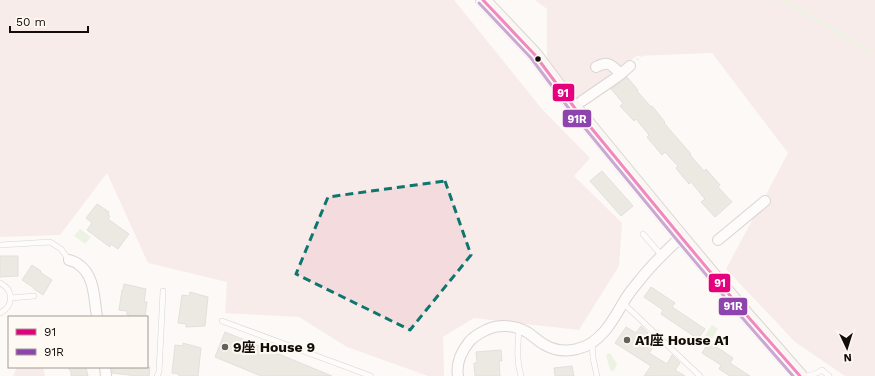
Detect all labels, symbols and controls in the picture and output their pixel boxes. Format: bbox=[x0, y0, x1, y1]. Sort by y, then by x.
scale bar bbox=[10, 8, 88, 34]
text: 50 m bbox=[16, 15, 46, 29]
unlabelled marker bbox=[533, 54, 543, 64]
line badge: 91 bbox=[552, 83, 575, 102]
text: 91 bbox=[557, 87, 569, 100]
line badge: 91R bbox=[562, 109, 592, 128]
text: 91R bbox=[567, 113, 587, 126]
line badge: 91 bbox=[708, 273, 731, 293]
text: 91 bbox=[714, 277, 726, 290]
line badge: 91R bbox=[718, 297, 748, 316]
text: 91R bbox=[723, 300, 743, 313]
legend bbox=[8, 316, 148, 368]
text: 91 bbox=[44, 325, 56, 339]
north arrow bbox=[827, 328, 867, 368]
place label: A1座 House A1 bbox=[635, 332, 729, 348]
marker: A1座 House A1 bbox=[622, 335, 632, 345]
place label: 9座 House 9 bbox=[233, 339, 315, 355]
marker: 9座 House 9 bbox=[220, 342, 230, 352]
text: 91R bbox=[44, 345, 64, 359]
text: N bbox=[843, 351, 852, 364]

